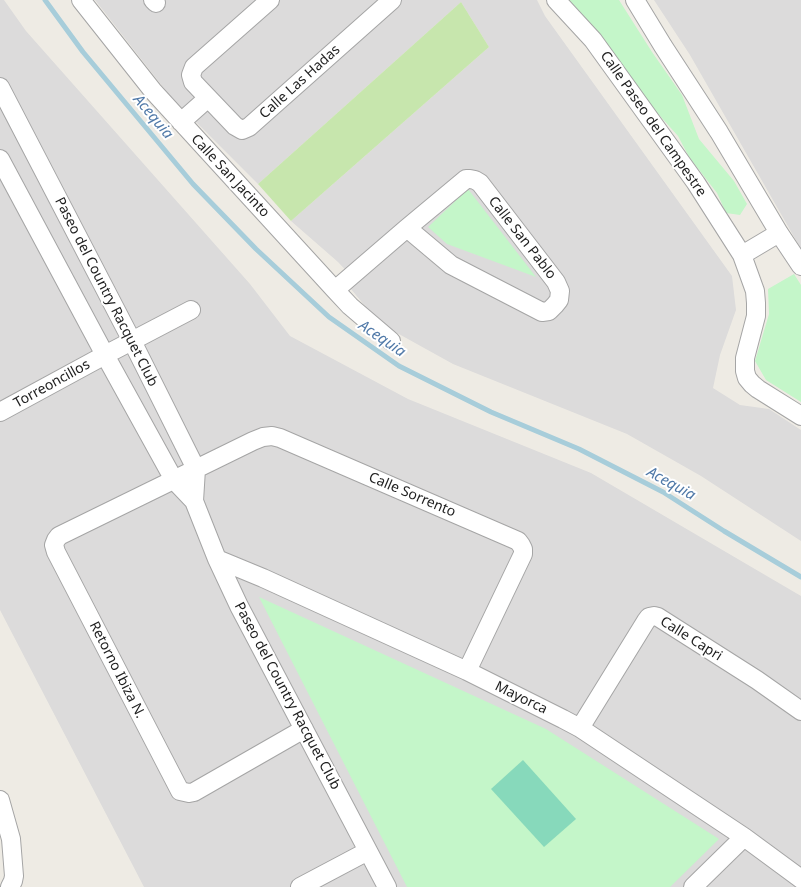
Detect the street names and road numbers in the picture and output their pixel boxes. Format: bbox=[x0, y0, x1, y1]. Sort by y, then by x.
street label: Calle Las Hadas bbox=[256, 41, 344, 123]
street label: Calle Paseo del Campestre bbox=[596, 48, 710, 200]
street label: Calle San Jacinto bbox=[187, 131, 273, 221]
street label: Calle San Pablo bbox=[485, 193, 559, 283]
street label: Paseo del Country Racquet Club bbox=[51, 195, 161, 389]
street label: Torreoncillos bbox=[11, 356, 93, 412]
street label: Calle Sorrento bbox=[366, 469, 458, 521]
street label: Paseo del Country Racquet Club bbox=[230, 599, 344, 793]
street label: Calle Capri bbox=[657, 613, 725, 665]
street label: Retorno Ibiza N. bbox=[85, 619, 149, 721]
street label: Mayorca bbox=[492, 678, 550, 718]

